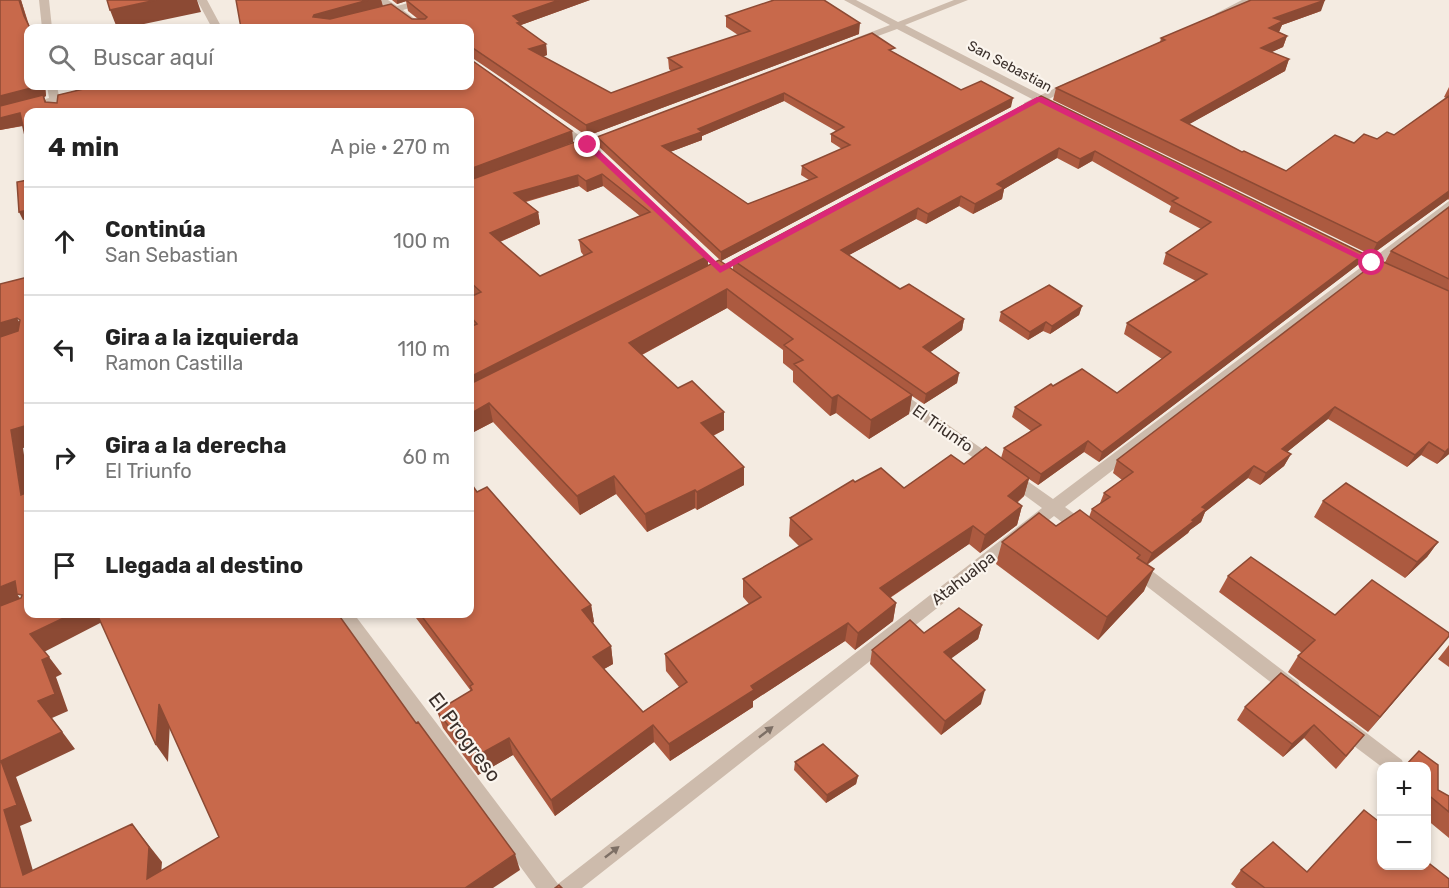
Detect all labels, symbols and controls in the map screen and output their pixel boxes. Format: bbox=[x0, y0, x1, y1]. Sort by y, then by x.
search box bbox=[24, 24, 474, 90]
street label: San Sebastian bbox=[965, 37, 1055, 96]
icon: search bbox=[45, 41, 78, 74]
text: Buscar aquí bbox=[93, 44, 214, 71]
route end bbox=[574, 131, 600, 157]
text: 4 min bbox=[48, 132, 119, 163]
text: A pie · 270 m bbox=[330, 135, 450, 159]
text: Continúa bbox=[105, 216, 206, 243]
icon: ahead bbox=[48, 225, 81, 258]
text: 100 m bbox=[393, 229, 450, 253]
text: San Sebastian bbox=[105, 243, 238, 267]
route start bbox=[1358, 249, 1384, 275]
text: Gira a la izquierda bbox=[105, 324, 299, 351]
icon: left bbox=[48, 333, 81, 366]
text: 110 m bbox=[398, 337, 450, 361]
text: Ramon Castilla bbox=[105, 351, 243, 375]
street label: El Triunfo bbox=[909, 401, 977, 456]
text: Gira a la derecha bbox=[105, 432, 286, 459]
icon: right bbox=[48, 441, 81, 474]
text: 60 m bbox=[403, 445, 450, 469]
text: El Triunfo bbox=[105, 459, 192, 483]
street label: Atahualpa bbox=[928, 548, 999, 609]
icon: arrive bbox=[48, 549, 81, 582]
text: Llegada al destino bbox=[105, 552, 303, 579]
street label: El Progreso bbox=[424, 688, 506, 786]
one-way arrow bbox=[758, 726, 773, 738]
map controls bbox=[1377, 762, 1431, 870]
button: + bbox=[1377, 762, 1431, 816]
button: − bbox=[1377, 816, 1431, 870]
one-way arrow bbox=[604, 846, 620, 858]

